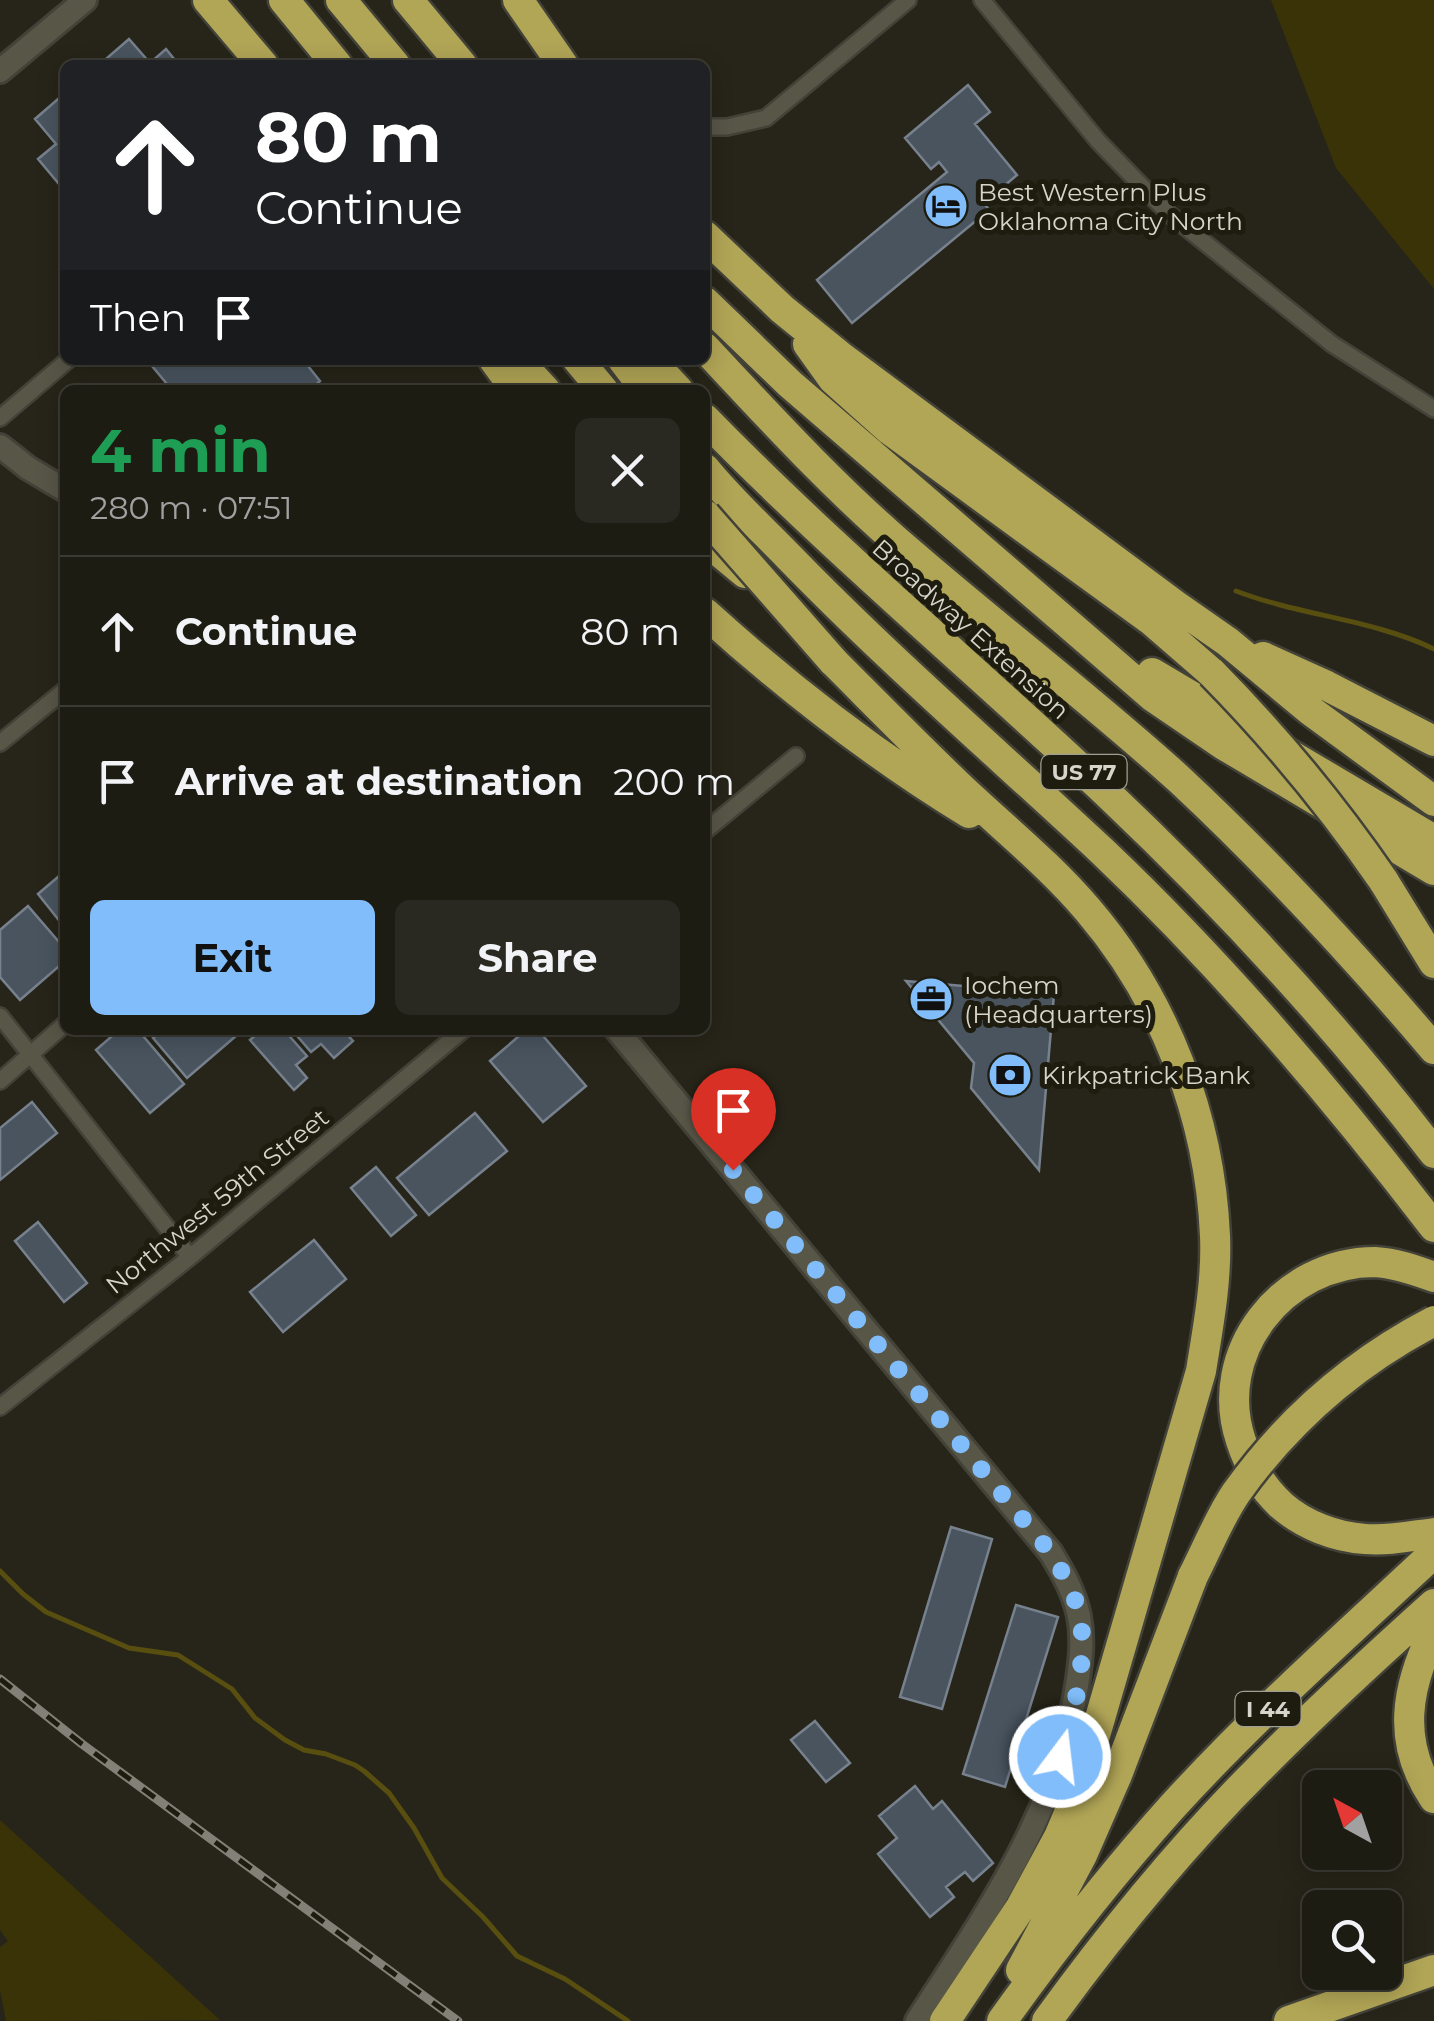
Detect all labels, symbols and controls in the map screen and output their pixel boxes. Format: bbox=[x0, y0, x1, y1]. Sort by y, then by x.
text: 80 m bbox=[255, 94, 442, 180]
icon: ahead bbox=[90, 100, 220, 230]
place label: Best Western Plus Oklahoma City North bbox=[978, 177, 1243, 236]
text: Continue bbox=[255, 180, 463, 235]
hotel icon: Best Western Plus Oklahoma City North bbox=[923, 183, 969, 229]
icon: arrive bbox=[206, 290, 261, 345]
text: Then bbox=[90, 294, 186, 341]
text: 4 min bbox=[90, 414, 271, 487]
button: close bbox=[575, 418, 680, 523]
text: 280 m · 07:51 bbox=[90, 488, 293, 527]
street label: Broadway Extension bbox=[866, 533, 1076, 725]
icon: ahead bbox=[90, 604, 145, 659]
text: Continue bbox=[175, 608, 357, 655]
text: 80 m bbox=[580, 608, 680, 655]
icon: arrive bbox=[90, 754, 145, 809]
road number: US 77 bbox=[1042, 755, 1126, 789]
text: Arrive at destination bbox=[175, 758, 583, 805]
text: 200 m bbox=[613, 758, 735, 805]
button: Exit bbox=[90, 900, 375, 1015]
button: Share bbox=[395, 900, 680, 1015]
place label: Iochem (Headquarters) bbox=[964, 970, 1153, 1029]
office icon: Iochem (Headquarters) bbox=[908, 976, 954, 1022]
bank icon: Kirkpatrick Bank bbox=[987, 1052, 1033, 1098]
place label: Kirkpatrick Bank bbox=[1042, 1060, 1250, 1090]
pin bbox=[691, 1068, 776, 1171]
icon: arrive bbox=[706, 1083, 761, 1138]
street label: Northwest 59th Street bbox=[100, 1102, 334, 1300]
road number: I 44 bbox=[1236, 1692, 1300, 1726]
position arrow bbox=[1008, 1705, 1112, 1809]
north arrow bbox=[1302, 1770, 1402, 1870]
map controls bbox=[1302, 1770, 1402, 1990]
button: search bbox=[1302, 1890, 1402, 1990]

